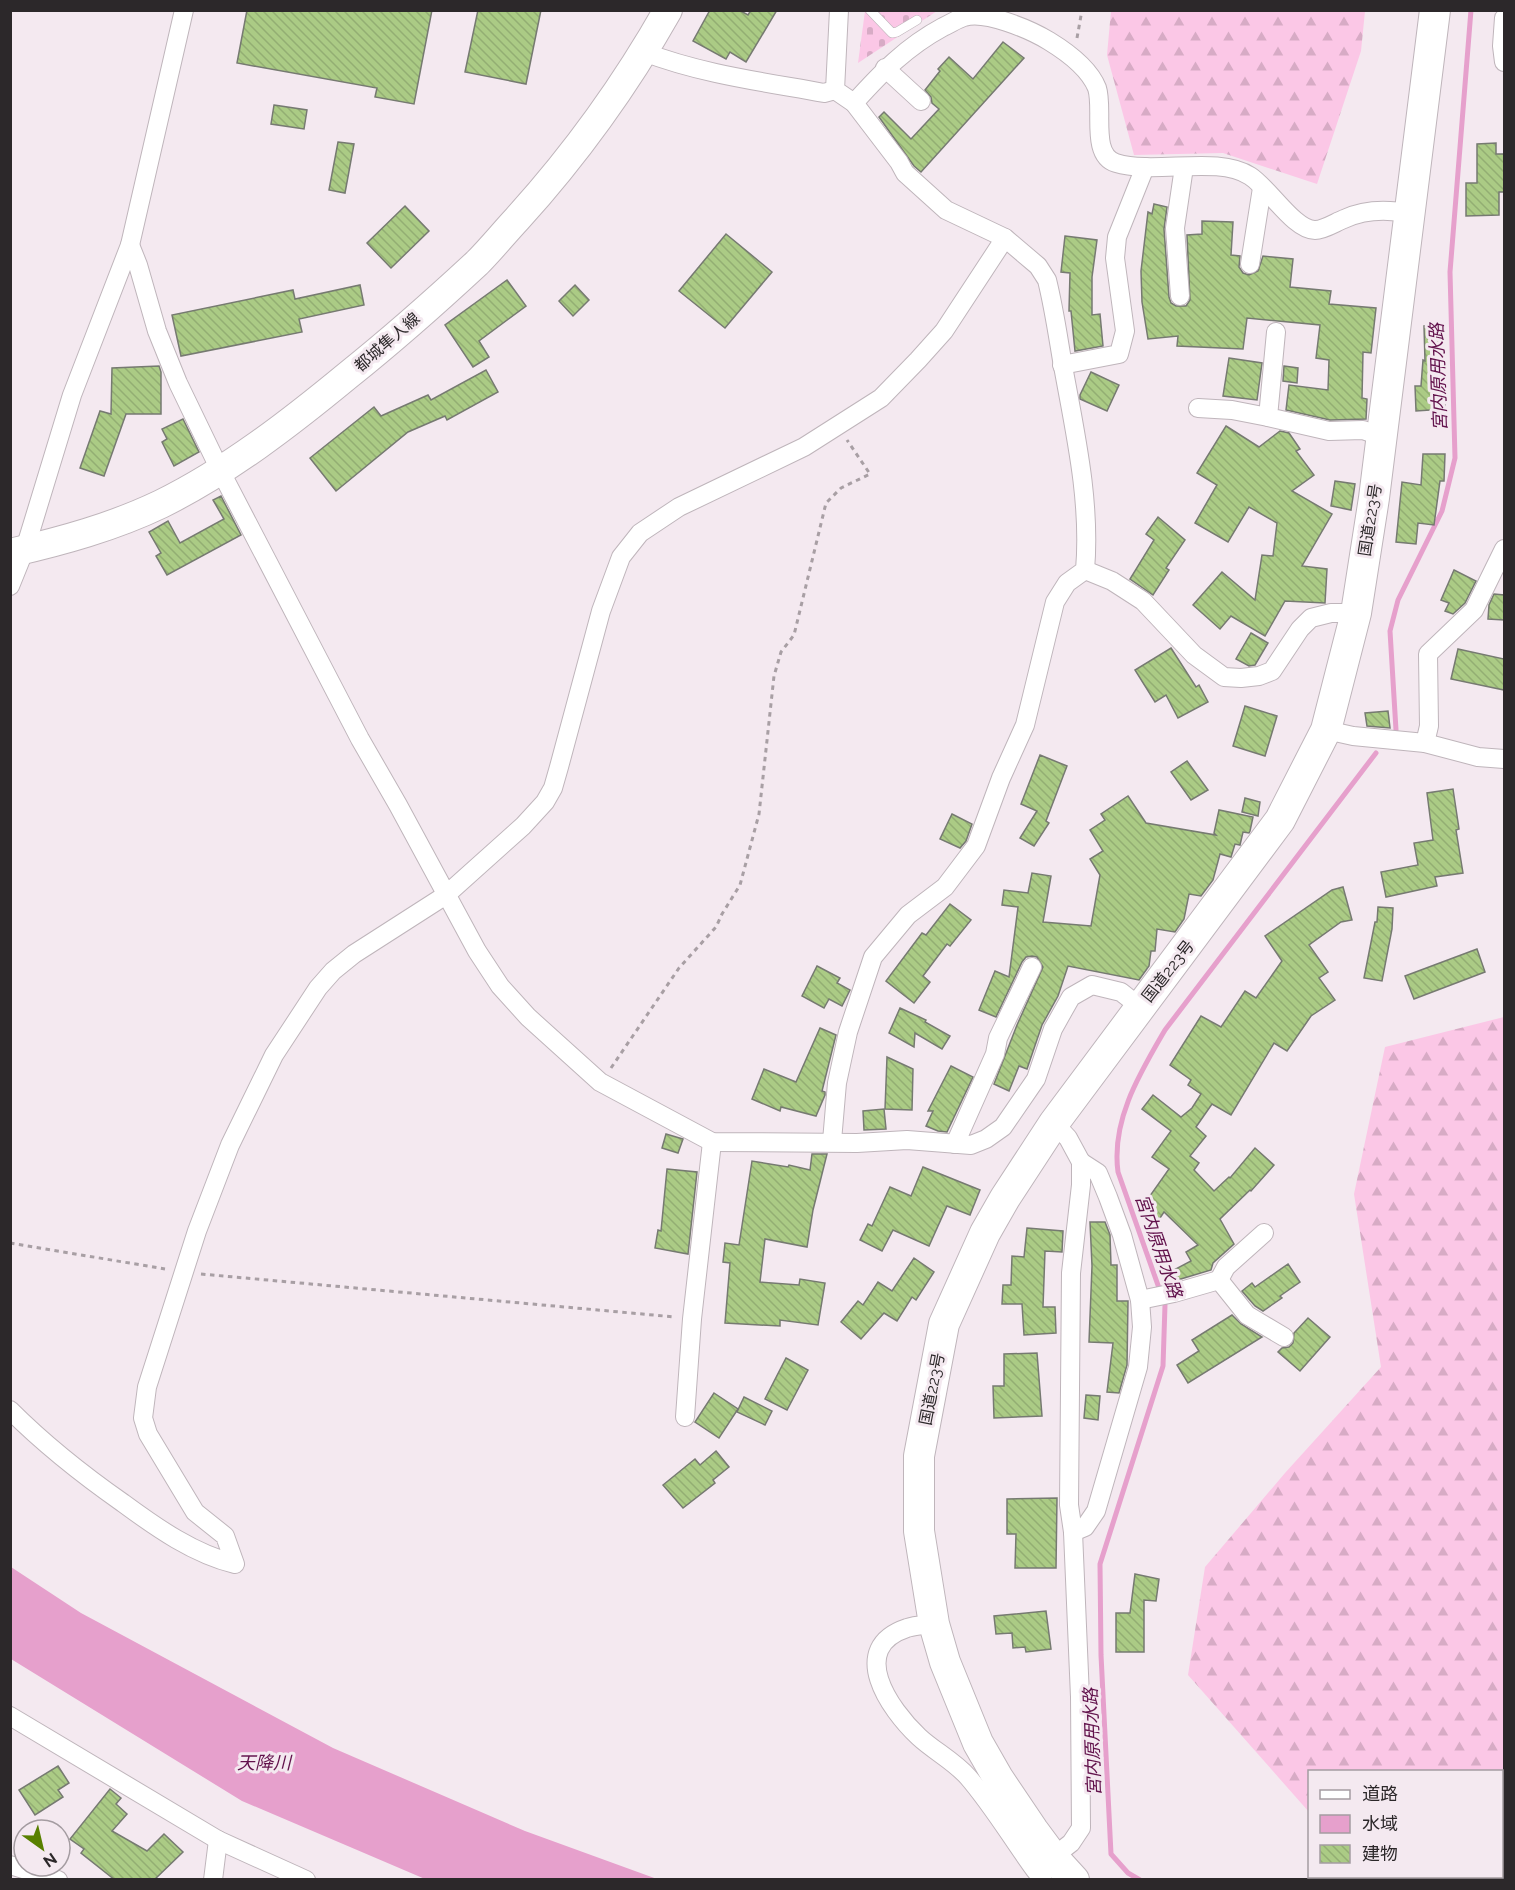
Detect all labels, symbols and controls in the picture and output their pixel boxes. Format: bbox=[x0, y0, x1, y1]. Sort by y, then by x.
street label: 都城隼人線 bbox=[351, 309, 423, 375]
water label: 宮内原用水路 bbox=[1426, 321, 1450, 431]
street label: 国道223号 bbox=[1355, 482, 1385, 558]
street label: 国道223号 bbox=[1138, 936, 1198, 1006]
water label: 宮内原用水路 bbox=[1131, 1192, 1187, 1302]
street label: 国道223号 bbox=[916, 1351, 948, 1427]
water label: 宮内原用水路 bbox=[1080, 1686, 1104, 1796]
water label: 天降川 bbox=[237, 1752, 293, 1773]
legend bbox=[1308, 1770, 1503, 1878]
text: 道路 bbox=[1362, 1783, 1398, 1804]
text: 水域 bbox=[1362, 1813, 1398, 1834]
north arrow bbox=[12, 1818, 72, 1878]
text: 建物 bbox=[1362, 1843, 1398, 1864]
text: N bbox=[40, 1849, 60, 1871]

